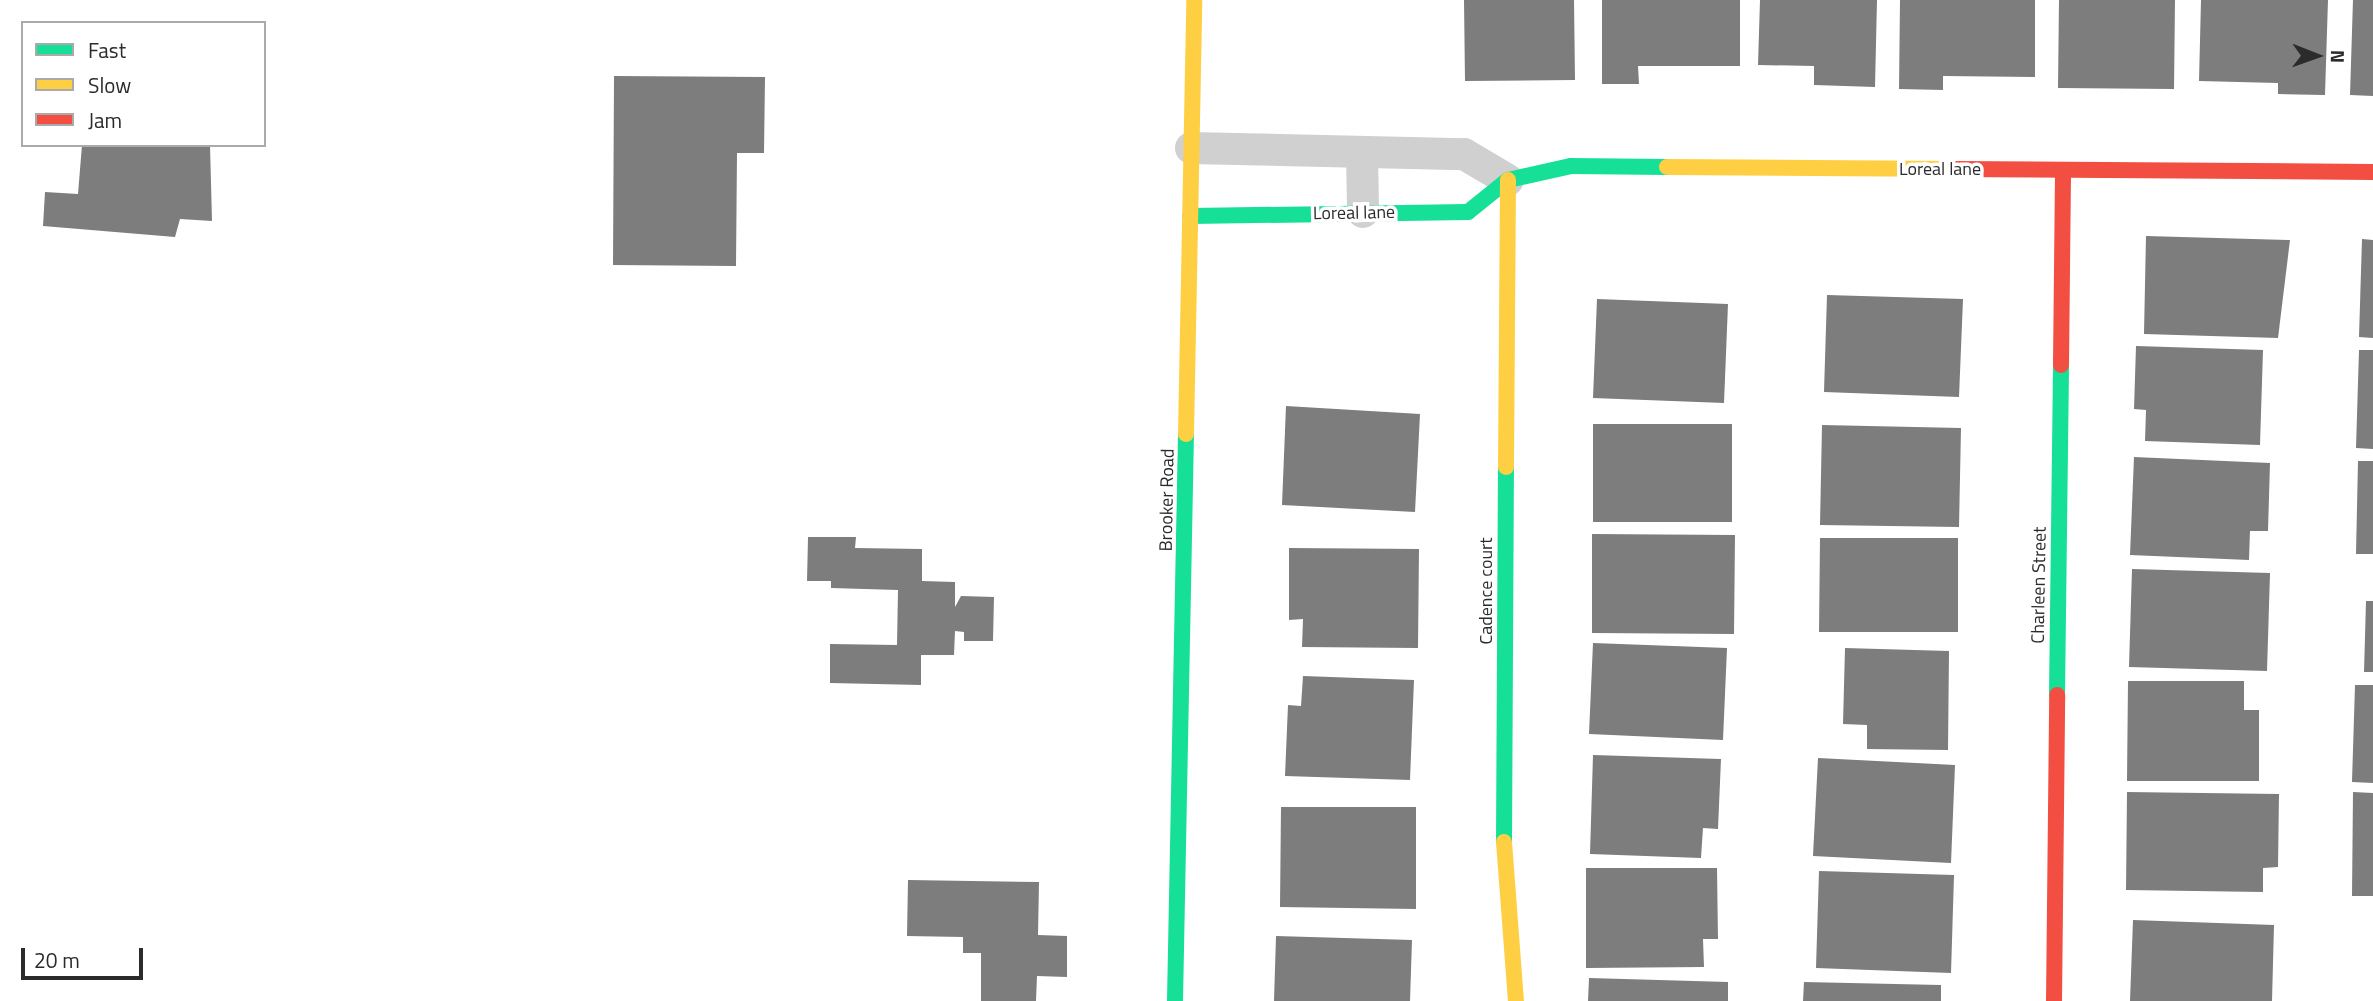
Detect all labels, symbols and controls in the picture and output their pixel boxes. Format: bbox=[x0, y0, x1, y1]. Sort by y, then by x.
legend bbox=[21, 21, 266, 147]
north arrow bbox=[2282, 21, 2352, 91]
text: Fast bbox=[88, 34, 126, 66]
text: N bbox=[2324, 50, 2353, 63]
text: Slow bbox=[88, 69, 131, 101]
text: Jam bbox=[88, 104, 122, 136]
street label: Loreal lane bbox=[1899, 158, 1981, 180]
street label: Loreal lane bbox=[1313, 201, 1395, 225]
street label: Brooker Road bbox=[1155, 448, 1179, 552]
street label: Charleen Street bbox=[2027, 526, 2051, 644]
street label: Cadence court bbox=[1475, 537, 1497, 645]
scale bar bbox=[24, 934, 147, 978]
text: 20 m bbox=[34, 944, 80, 976]

